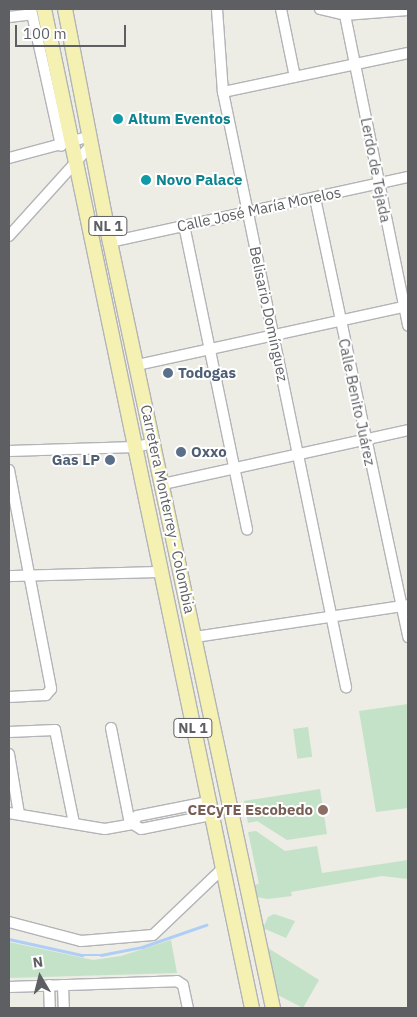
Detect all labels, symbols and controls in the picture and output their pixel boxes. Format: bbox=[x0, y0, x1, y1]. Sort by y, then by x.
scale bar bbox=[18, 15, 129, 47]
text: 100 m bbox=[23, 24, 67, 43]
place label: Altum Eventos bbox=[128, 110, 231, 128]
marker: Altum Eventos bbox=[112, 113, 124, 125]
street label: Lerdo de Tejada bbox=[357, 116, 395, 224]
place label: Novo Palace bbox=[156, 171, 242, 189]
marker: Novo Palace bbox=[140, 174, 152, 186]
street label: Calle José María Morelos bbox=[175, 183, 343, 235]
road number: NL 1 bbox=[88, 215, 128, 238]
street label: Belisario Domínguez bbox=[246, 245, 292, 383]
street label: Calle Benito Juárez bbox=[335, 337, 379, 467]
place label: Todogas bbox=[178, 364, 236, 382]
marker: Todogas bbox=[162, 367, 174, 379]
street label: Carretera Monterrey - Colombia bbox=[137, 403, 199, 615]
place label: Oxxo bbox=[191, 443, 227, 461]
marker: Oxxo bbox=[175, 446, 187, 458]
place label: Gas LP bbox=[52, 451, 100, 469]
marker: Gas LP bbox=[104, 454, 116, 466]
road number: NL 1 bbox=[173, 716, 213, 740]
place label: CECyTE Escobedo bbox=[187, 801, 313, 819]
marker: CECyTE Escobedo bbox=[317, 804, 329, 816]
north arrow bbox=[15, 952, 65, 1002]
text: N bbox=[32, 953, 44, 972]

